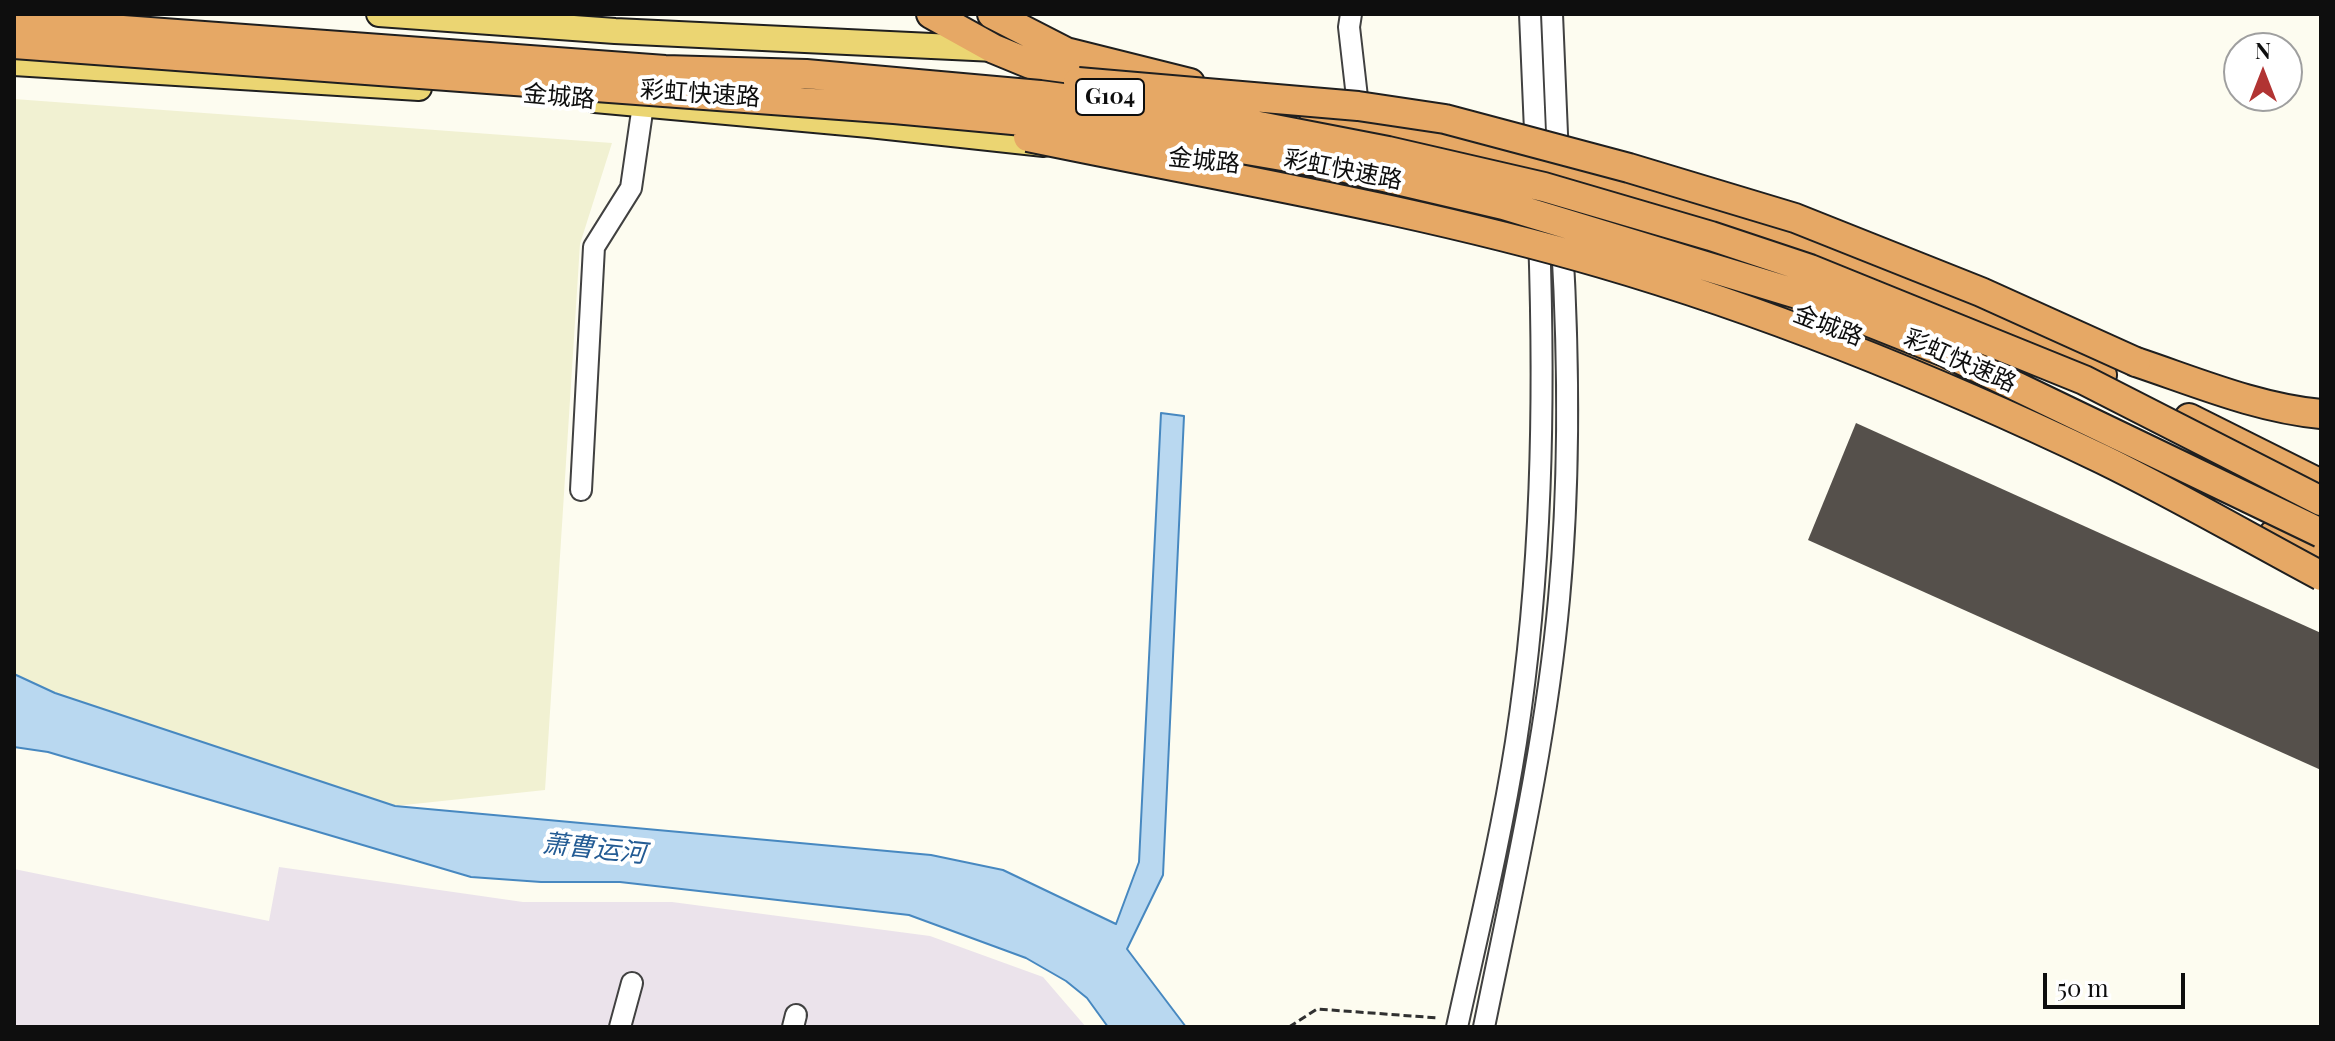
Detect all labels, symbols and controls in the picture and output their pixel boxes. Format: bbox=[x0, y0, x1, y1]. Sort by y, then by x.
north arrow bbox=[2223, 32, 2303, 112]
text: N bbox=[2255, 35, 2271, 65]
street label: 彩虹快速路 bbox=[639, 75, 761, 113]
road number: G104 bbox=[1076, 79, 1144, 115]
street label: 金城路 bbox=[522, 80, 596, 114]
street label: 金城路 bbox=[1167, 143, 1241, 179]
street label: 彩虹快速路 bbox=[1281, 144, 1405, 196]
street label: 金城路 bbox=[1789, 300, 1867, 352]
street label: 彩虹快速路 bbox=[1899, 323, 2021, 399]
water label: 萧曹运河 bbox=[541, 828, 647, 870]
scale bar bbox=[2047, 957, 2189, 1007]
text: 50 m bbox=[2057, 971, 2109, 1003]

